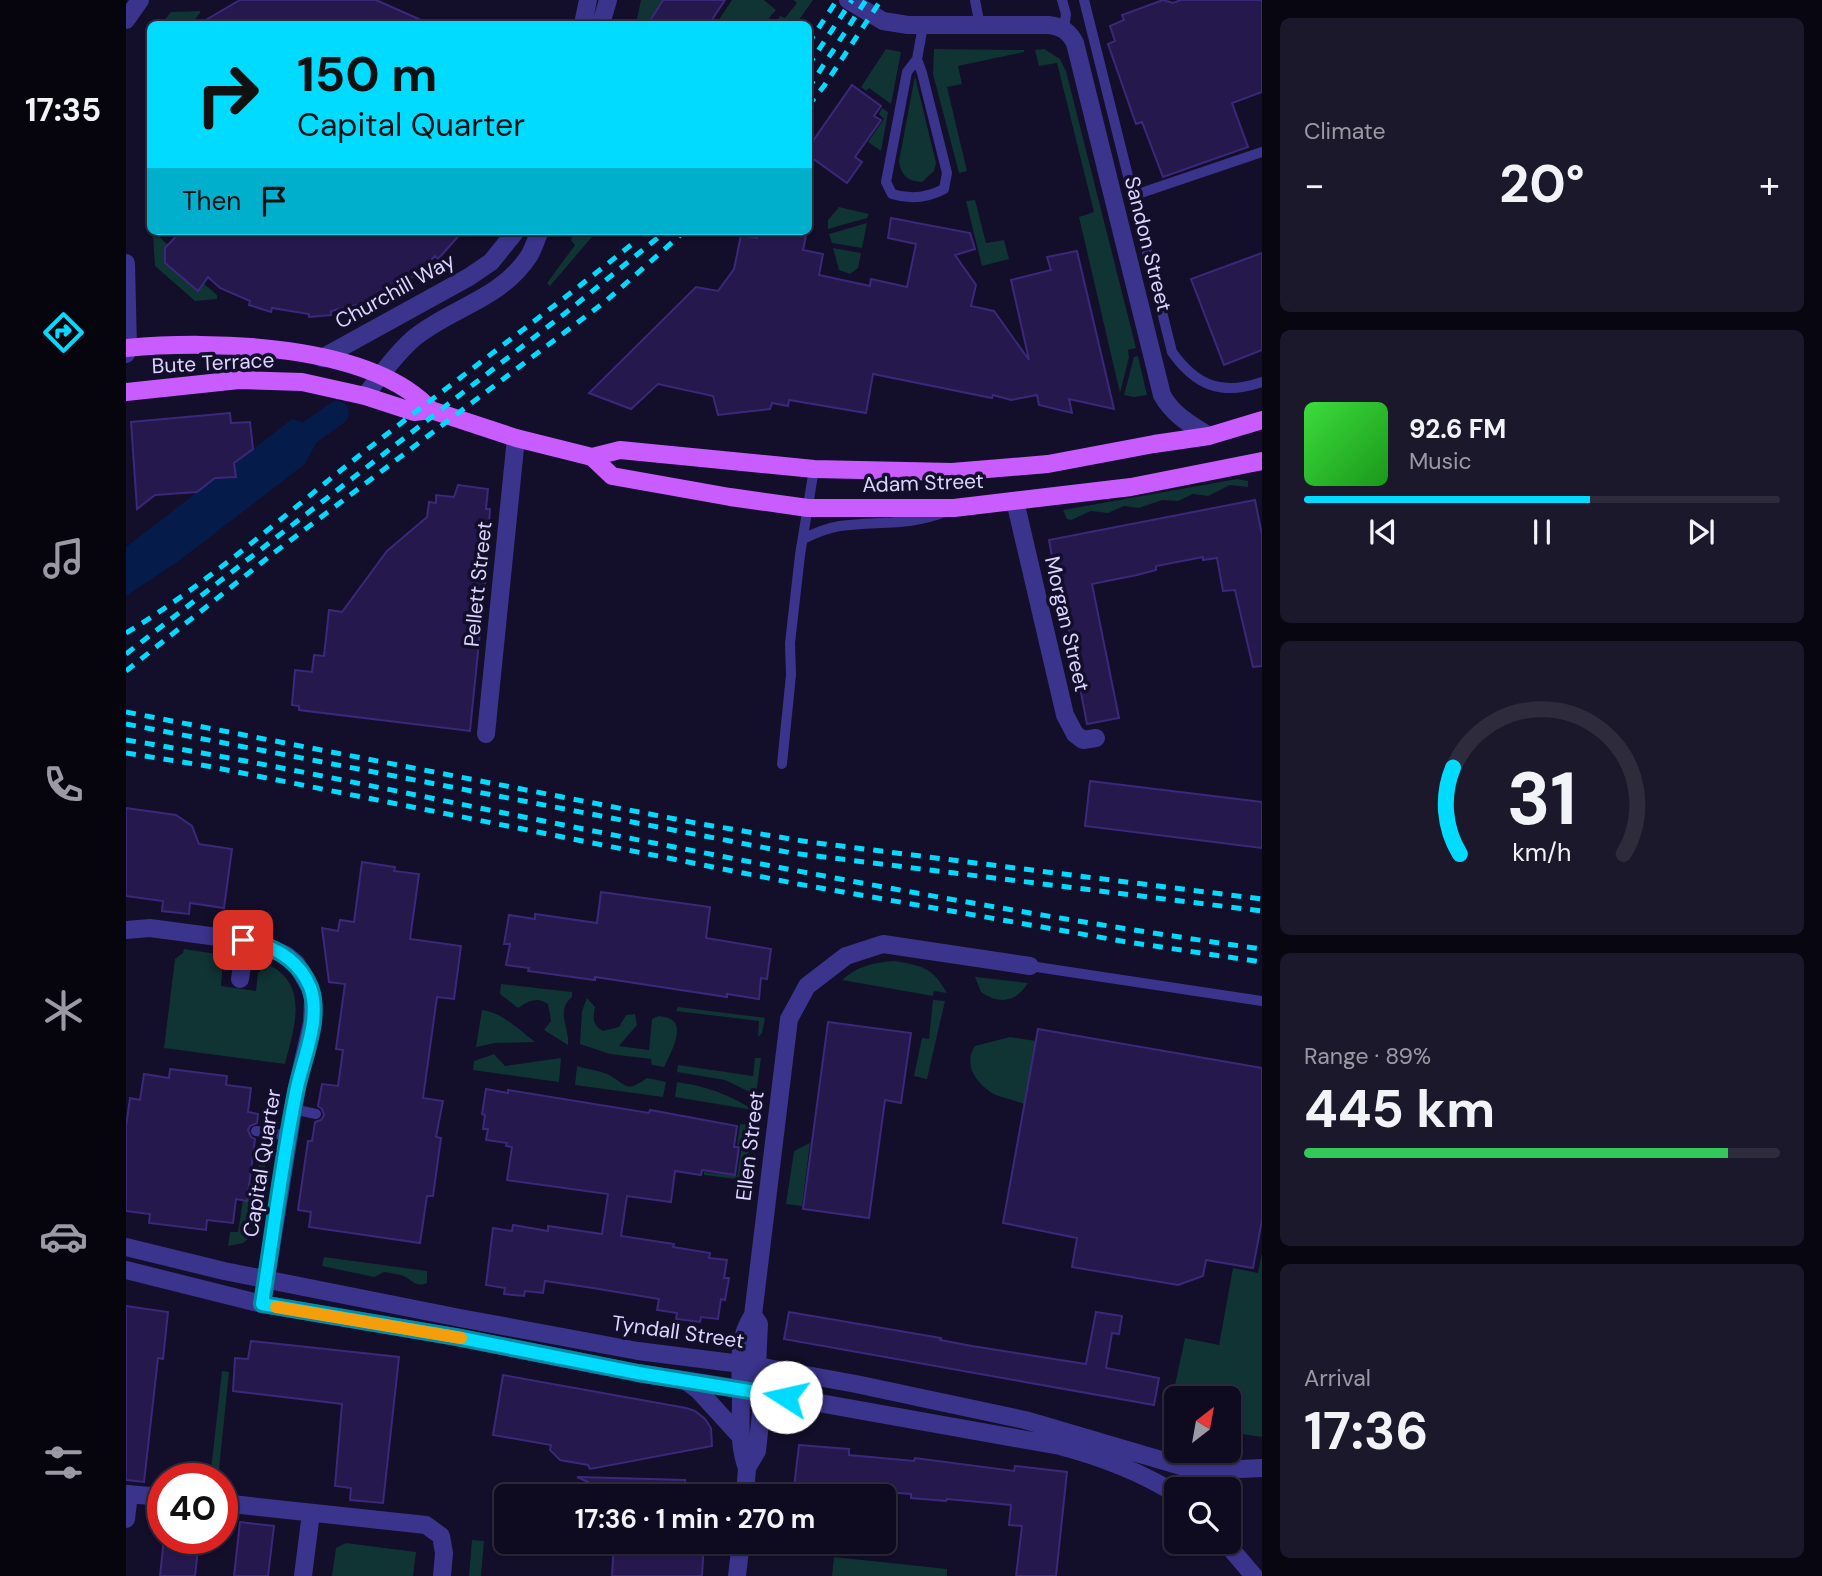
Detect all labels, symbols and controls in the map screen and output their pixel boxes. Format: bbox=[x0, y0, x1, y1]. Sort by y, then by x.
text: 150 m bbox=[297, 42, 437, 106]
icon: right bbox=[182, 49, 273, 140]
text: 17:35 bbox=[25, 89, 101, 131]
text: Capital Quarter bbox=[297, 104, 525, 146]
text: Climate bbox=[1304, 116, 1386, 146]
text: 20° bbox=[1499, 150, 1585, 218]
text: − bbox=[1304, 160, 1325, 210]
text: + bbox=[1759, 160, 1780, 210]
street label: Sandon Street bbox=[1118, 173, 1178, 315]
icon: arrive bbox=[255, 182, 293, 220]
text: Then bbox=[182, 184, 241, 218]
street label: Churchill Way bbox=[330, 246, 460, 335]
icon: directions bbox=[39, 308, 88, 357]
street label: Bute Terrace bbox=[151, 346, 275, 380]
text: 92.6 FM bbox=[1409, 412, 1506, 446]
text: Music bbox=[1409, 446, 1472, 476]
street label: Adam Street bbox=[862, 467, 984, 499]
icon: previous bbox=[1364, 513, 1402, 551]
icon: pause bbox=[1523, 513, 1561, 551]
icon: next bbox=[1682, 513, 1720, 551]
street label: Pellett Street bbox=[457, 520, 499, 648]
icon: music bbox=[39, 534, 88, 583]
street label: Morgan Street bbox=[1038, 554, 1096, 694]
text: 31 bbox=[1507, 752, 1577, 847]
icon: phone bbox=[39, 760, 88, 809]
text: km/h bbox=[1512, 836, 1572, 869]
pin bbox=[213, 910, 273, 970]
icon: arrive bbox=[224, 921, 262, 959]
icon: climate bbox=[39, 986, 88, 1035]
text: Range · 89% bbox=[1304, 1041, 1431, 1071]
text: 445 km bbox=[1304, 1075, 1495, 1143]
street label: Capital Quarter bbox=[236, 1087, 288, 1239]
street label: Ellen Street bbox=[729, 1090, 771, 1202]
icon: car bbox=[39, 1212, 88, 1261]
street label: Tyndall Street bbox=[610, 1309, 746, 1355]
position arrow bbox=[749, 1360, 823, 1434]
text: Arrival bbox=[1304, 1363, 1371, 1393]
north arrow bbox=[1164, 1386, 1241, 1463]
map controls bbox=[1164, 1386, 1241, 1554]
text: 17:36 bbox=[1304, 1397, 1428, 1465]
icon: filters bbox=[39, 1438, 88, 1487]
speed limit sign: 40 bbox=[147, 1463, 238, 1554]
button: search bbox=[1164, 1477, 1241, 1554]
text: 17:36 · 1 min · 270 m bbox=[575, 1502, 815, 1536]

